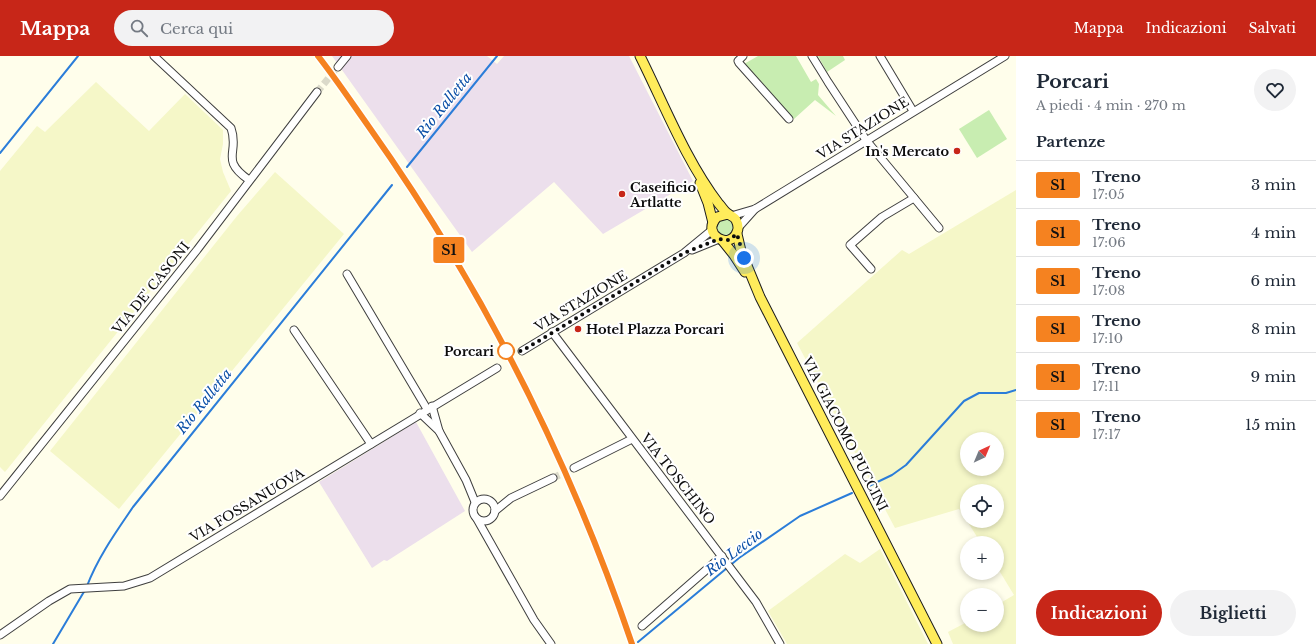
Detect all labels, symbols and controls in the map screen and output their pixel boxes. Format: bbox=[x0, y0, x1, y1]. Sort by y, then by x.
search box bbox=[114, 10, 394, 46]
text: Mappa bbox=[20, 17, 90, 40]
icon: search bbox=[128, 17, 150, 39]
text: Cerca qui bbox=[160, 19, 233, 38]
text: Mappa bbox=[1074, 19, 1123, 37]
text: Indicazioni bbox=[1145, 19, 1227, 37]
text: Salvati bbox=[1249, 19, 1296, 37]
water label: Rio Ralletta bbox=[412, 69, 476, 142]
button: heart bbox=[1254, 69, 1296, 111]
text: Porcari bbox=[1036, 70, 1109, 93]
street label: VIA STAZIONE bbox=[813, 93, 912, 164]
text: A piedi · 4 min · 270 m bbox=[1036, 97, 1186, 114]
text: Partenze bbox=[1036, 132, 1105, 151]
place label: In's Mercato bbox=[865, 143, 949, 160]
marker: In's Mercato bbox=[952, 146, 962, 156]
text: Treno bbox=[1092, 167, 1141, 186]
text: 3 min bbox=[1251, 175, 1296, 194]
text: S1 bbox=[1050, 176, 1066, 194]
place label: Caseificio Artlatte bbox=[629, 179, 697, 211]
text: 17:05 bbox=[1092, 186, 1125, 203]
marker: Caseificio Artlatte bbox=[617, 189, 627, 199]
text: Treno bbox=[1092, 215, 1141, 234]
text: 4 min bbox=[1251, 223, 1296, 242]
text: S1 bbox=[1050, 224, 1066, 242]
text: 17:06 bbox=[1092, 234, 1126, 251]
line badge: S1 bbox=[431, 237, 467, 263]
street label: VIA DE' CASONI bbox=[108, 238, 193, 338]
text: S1 bbox=[441, 241, 457, 259]
your location bbox=[734, 248, 754, 268]
text: Treno bbox=[1092, 263, 1141, 282]
street label: VIA STAZIONE bbox=[531, 267, 630, 336]
text: 6 min bbox=[1251, 271, 1296, 290]
text: S1 bbox=[1050, 272, 1066, 290]
text: 17:08 bbox=[1092, 282, 1125, 299]
text: Treno bbox=[1092, 311, 1141, 330]
text: 8 min bbox=[1251, 319, 1296, 338]
text: S1 bbox=[1050, 320, 1066, 338]
place label: Hotel Plazza Porcari bbox=[586, 321, 725, 338]
marker: Hotel Plazza Porcari bbox=[573, 324, 583, 334]
text: 17:10 bbox=[1092, 330, 1123, 347]
marker: Porcari bbox=[497, 342, 515, 360]
place label: Porcari bbox=[444, 343, 494, 360]
street label: VIA GIACOMO PUCCINI bbox=[798, 353, 891, 514]
text: Treno bbox=[1092, 359, 1141, 378]
water label: Rio Ralletta bbox=[172, 365, 236, 438]
text: 9 min bbox=[1251, 367, 1296, 386]
text: S1 bbox=[1050, 368, 1066, 386]
text: 17:11 bbox=[1092, 378, 1120, 395]
text: Treno bbox=[1092, 407, 1141, 426]
text: 15 min bbox=[1245, 415, 1296, 434]
text: S1 bbox=[1050, 416, 1066, 434]
text: 17:17 bbox=[1092, 426, 1120, 443]
street label: VIA TOSCHINO bbox=[636, 429, 719, 528]
north arrow bbox=[960, 432, 1004, 476]
map controls bbox=[960, 432, 1004, 632]
street label: VIA FOSSANUOVA bbox=[186, 464, 308, 546]
button: locate bbox=[960, 484, 1004, 528]
water label: Rio Leccio bbox=[701, 525, 766, 580]
button: + bbox=[960, 536, 1004, 580]
button: − bbox=[960, 588, 1004, 632]
button: Indicazioni bbox=[1036, 590, 1162, 636]
button: Biglietti bbox=[1170, 590, 1296, 636]

